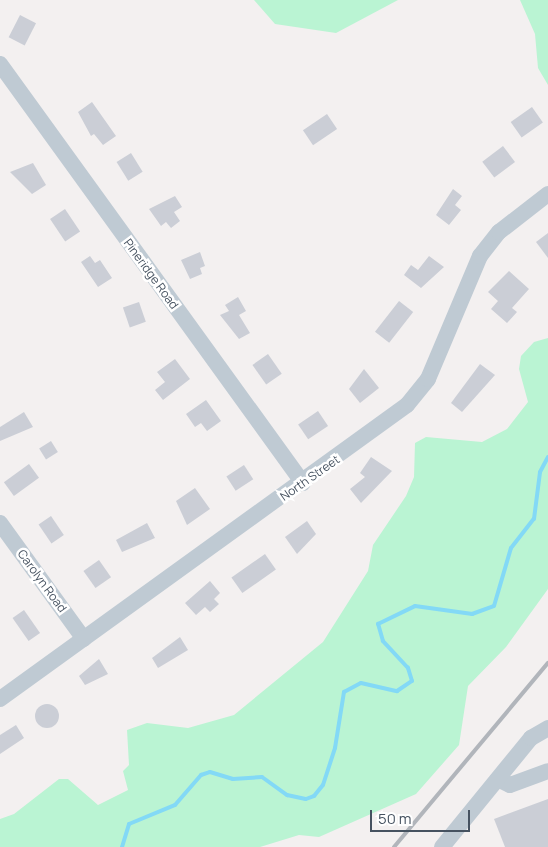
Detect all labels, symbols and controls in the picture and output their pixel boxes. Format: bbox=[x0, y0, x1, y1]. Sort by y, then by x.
street label: Pineridge Road bbox=[121, 236, 181, 312]
street label: North Street bbox=[278, 452, 342, 504]
street label: Carolyn Road bbox=[15, 547, 69, 615]
scale bar bbox=[373, 800, 473, 832]
text: 50 m bbox=[378, 808, 412, 829]

